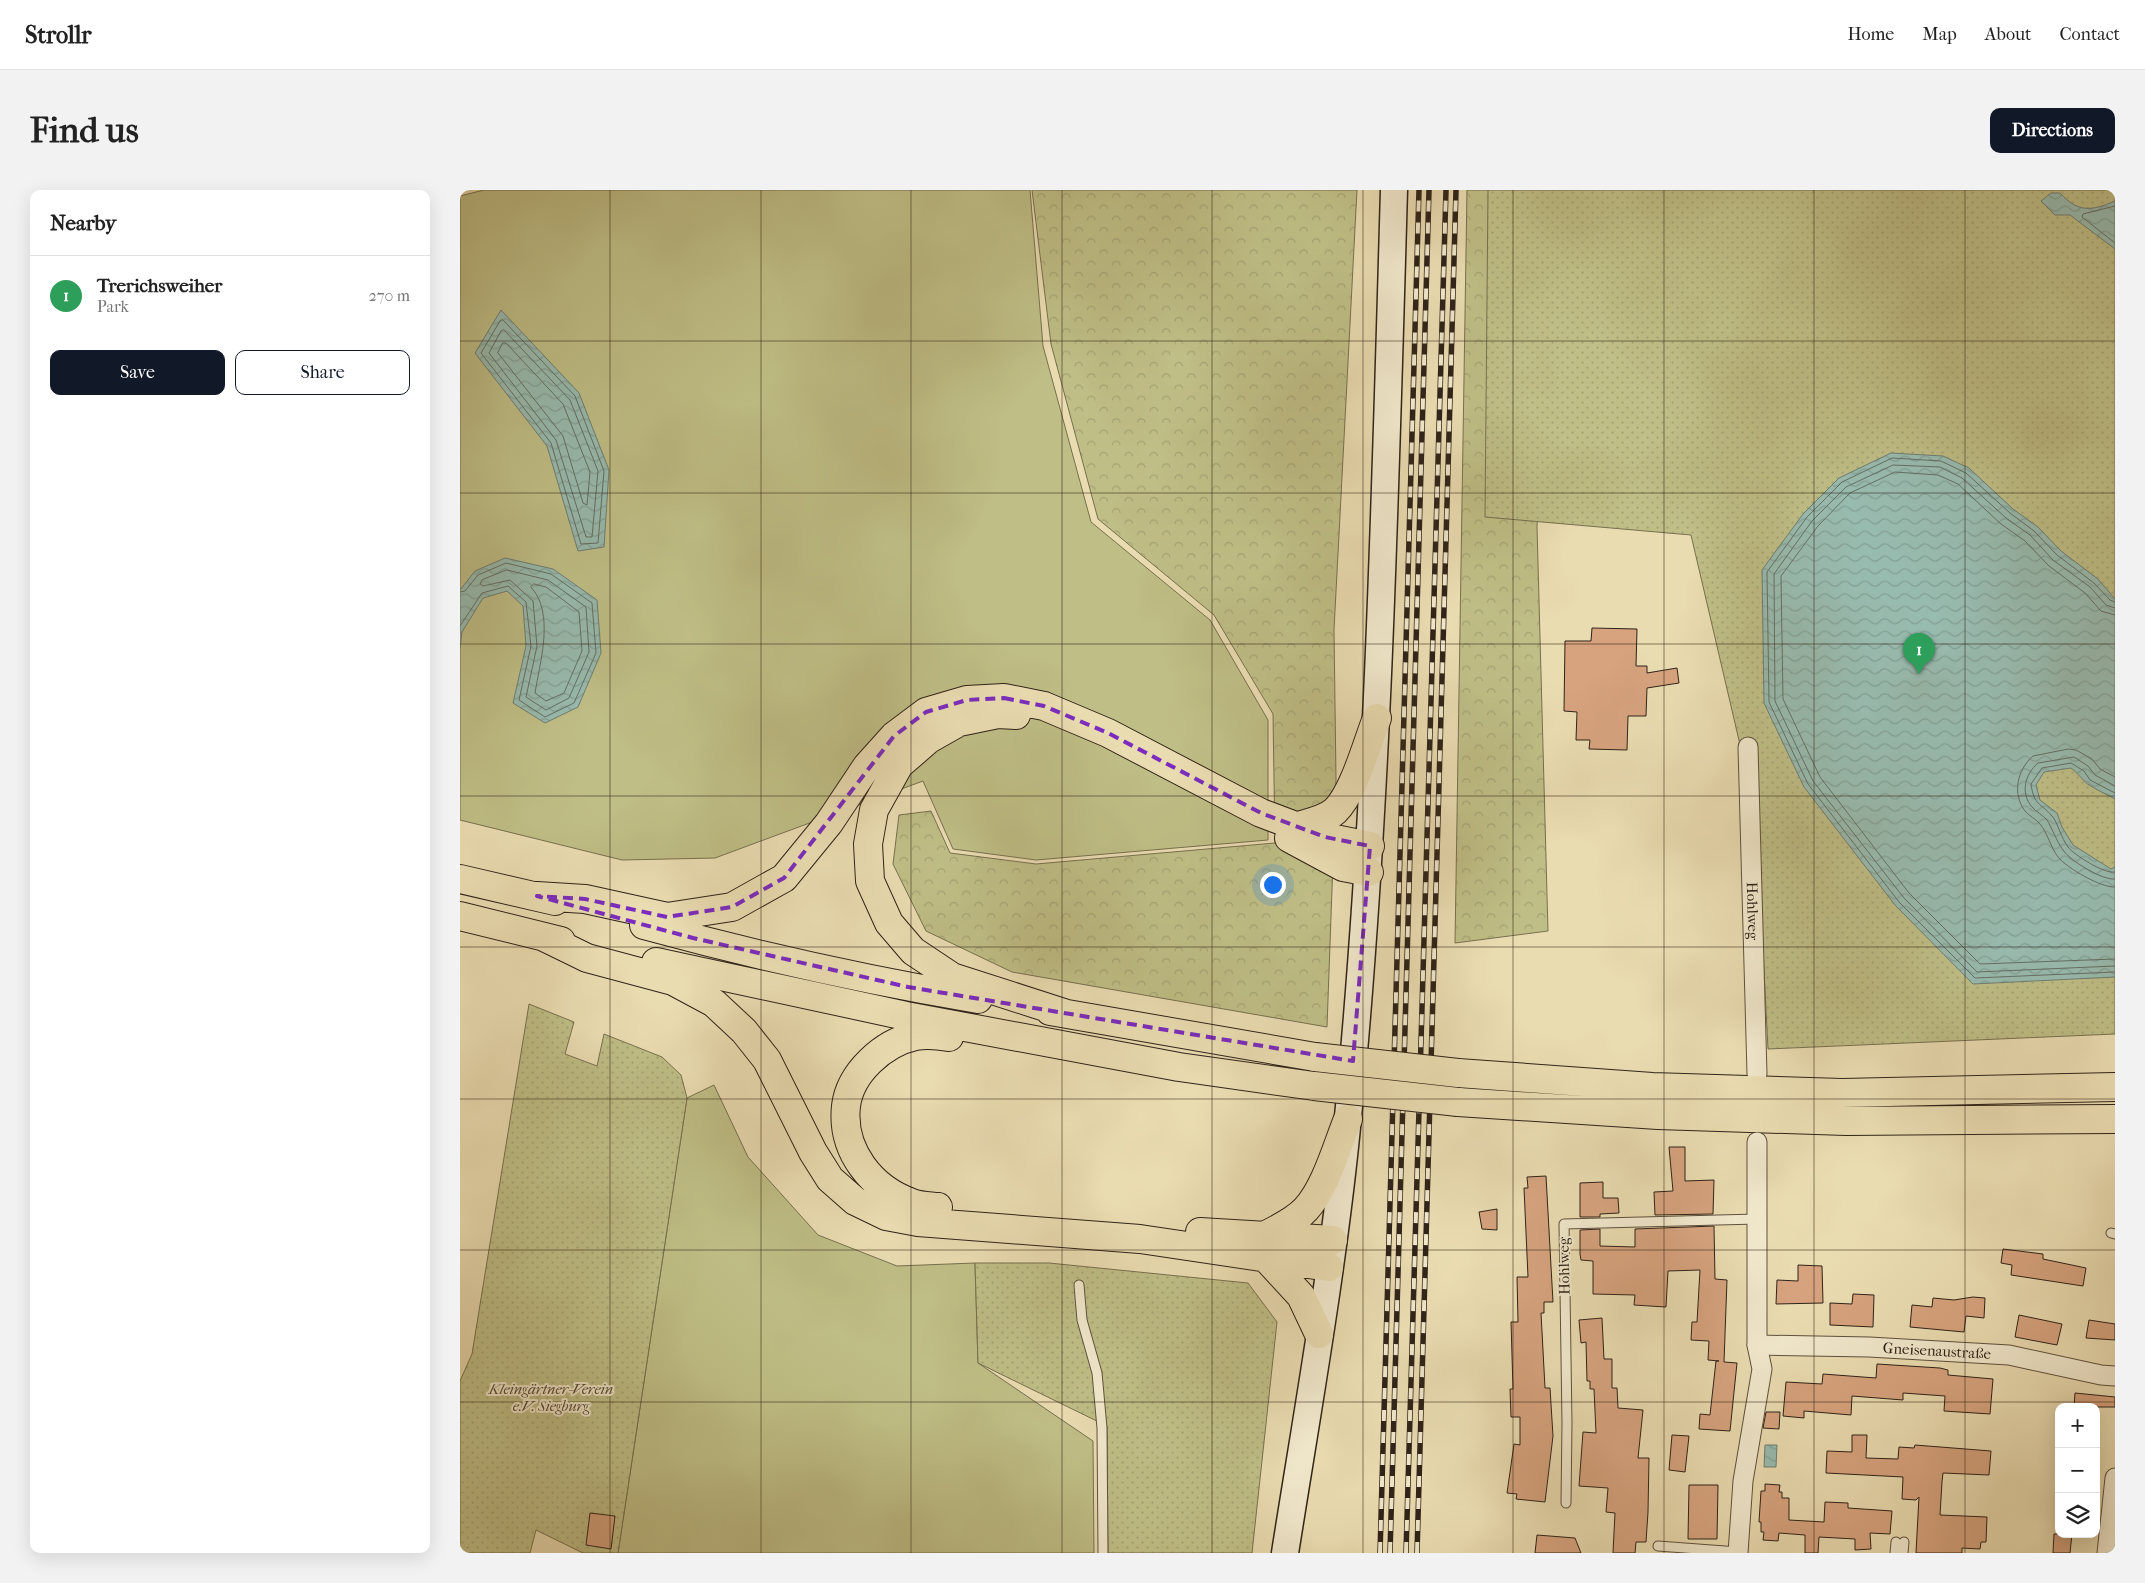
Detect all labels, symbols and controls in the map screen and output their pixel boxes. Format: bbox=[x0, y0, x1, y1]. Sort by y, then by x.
text: Strollr bbox=[25, 21, 92, 49]
text: Home bbox=[1847, 24, 1894, 45]
text: Map bbox=[1922, 24, 1957, 45]
text: About bbox=[1985, 24, 2031, 45]
text: Contact bbox=[2059, 24, 2120, 45]
button: Directions bbox=[1990, 108, 2115, 153]
text: Find us bbox=[30, 110, 139, 151]
text: Nearby bbox=[50, 211, 116, 235]
text: Trerichsweiher bbox=[97, 275, 222, 297]
text: 1 bbox=[63, 286, 69, 305]
text: 270 m bbox=[369, 286, 410, 305]
text: Park bbox=[97, 297, 129, 316]
button: Save bbox=[50, 350, 225, 395]
button: Share bbox=[235, 350, 410, 395]
pin: 1 bbox=[1903, 633, 1935, 674]
your location bbox=[1260, 872, 1286, 898]
street label: Hohlweg bbox=[1743, 882, 1762, 941]
street label: Hohlweg bbox=[1554, 1236, 1574, 1295]
street label: Gneisenaustraße bbox=[1882, 1339, 1992, 1363]
park label: Kleingärtner-Verein e.V. Siegburg bbox=[488, 1380, 613, 1415]
map controls bbox=[2055, 1403, 2100, 1538]
button: + bbox=[2055, 1403, 2100, 1448]
button: − bbox=[2055, 1448, 2100, 1493]
button: layers bbox=[2055, 1493, 2100, 1538]

